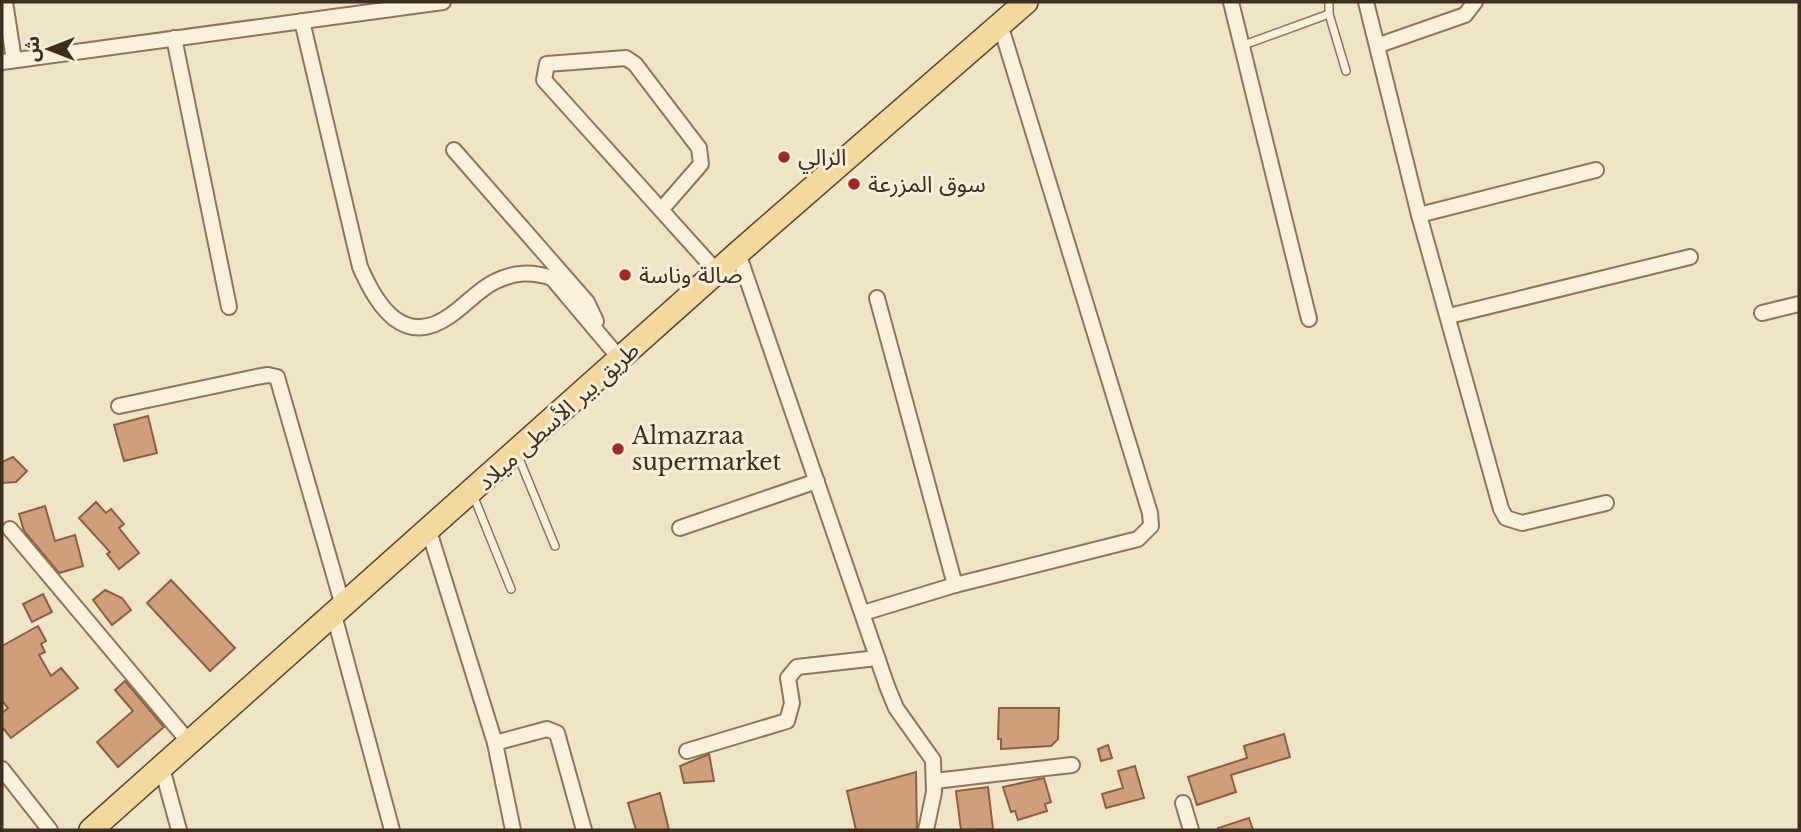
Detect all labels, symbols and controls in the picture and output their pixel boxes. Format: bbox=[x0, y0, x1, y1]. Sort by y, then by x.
north arrow bbox=[14, 14, 84, 84]
text: ش bbox=[21, 36, 44, 62]
place label: الرالي bbox=[798, 143, 846, 174]
marker: الرالي bbox=[776, 149, 792, 165]
place label: سوق المزرعة bbox=[868, 170, 986, 198]
marker: سوق المزرعة bbox=[846, 176, 862, 192]
place label: صالة وناسة bbox=[639, 261, 743, 289]
marker: صالة وناسة bbox=[617, 267, 633, 283]
street label: طريق بير الأسطى ميلاد bbox=[471, 336, 645, 496]
place label: Almazraa supermarket bbox=[631, 422, 782, 476]
marker: Almazraa supermarket bbox=[610, 441, 626, 457]

